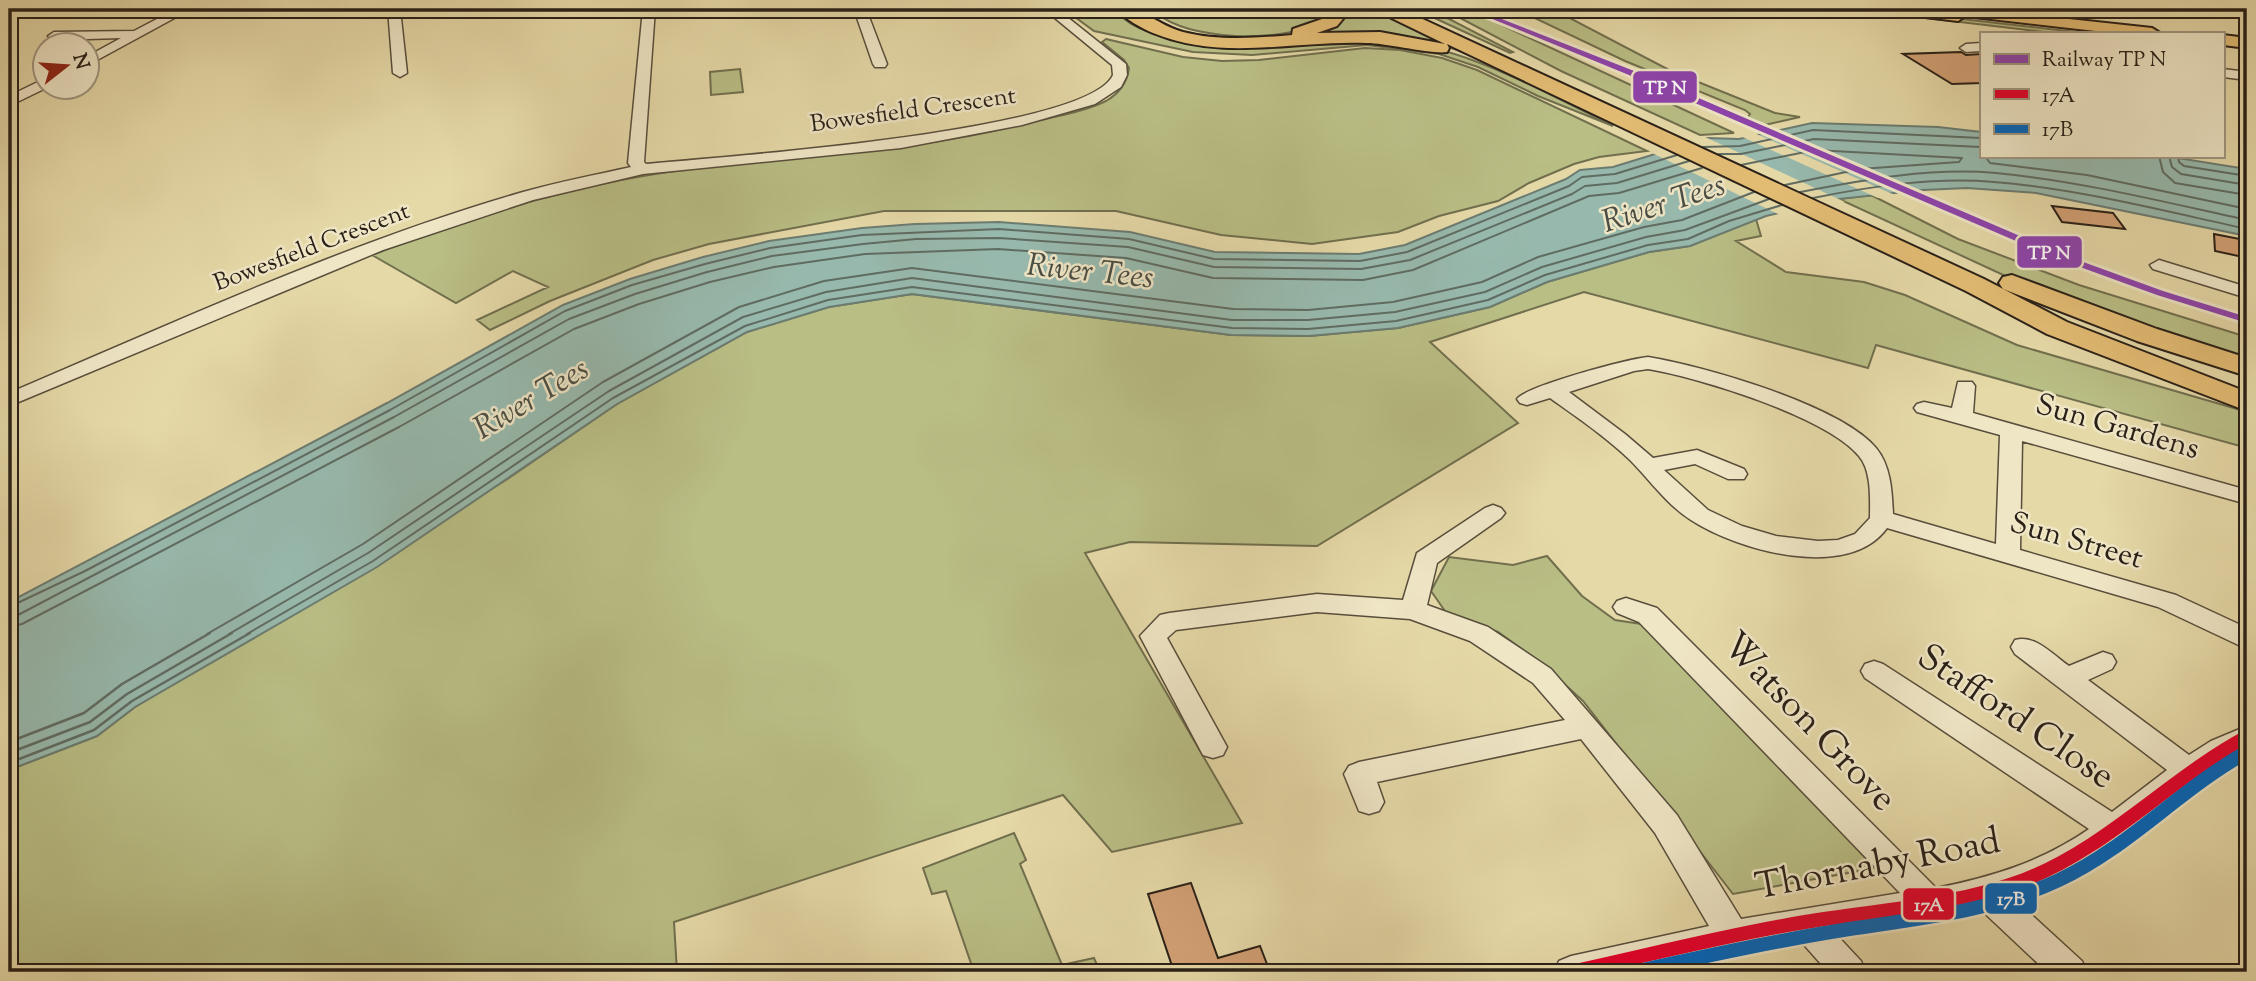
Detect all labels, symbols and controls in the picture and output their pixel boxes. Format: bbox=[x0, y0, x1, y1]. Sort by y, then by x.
north arrow bbox=[32, 32, 102, 102]
legend bbox=[1980, 32, 2224, 158]
text: Railway TP N bbox=[2042, 46, 2166, 76]
text: N bbox=[65, 51, 95, 73]
line badge: TP N bbox=[1632, 70, 1698, 104]
text: TP N bbox=[1643, 76, 1687, 103]
street label: Bowesfield Crescent bbox=[808, 80, 1018, 142]
text: 17A bbox=[2042, 82, 2075, 112]
text: 17B bbox=[2042, 116, 2073, 146]
water label: River Tees bbox=[1597, 164, 1731, 246]
street label: Bowesfield Crescent bbox=[209, 195, 415, 301]
line badge: TP N bbox=[2016, 235, 2083, 269]
text: TP N bbox=[2027, 241, 2071, 268]
water label: River Tees bbox=[1024, 243, 1156, 303]
water label: River Tees bbox=[466, 348, 598, 452]
street label: Sun Gardens bbox=[2030, 384, 2204, 472]
street label: Sun Street bbox=[2004, 502, 2148, 582]
street label: Watson Grove bbox=[1708, 621, 1908, 825]
street label: Stafford Close bbox=[1905, 632, 2125, 804]
street label: Thornaby Road bbox=[1751, 816, 2005, 916]
line badge: 17B bbox=[1984, 882, 2038, 915]
line badge: 17A bbox=[1902, 887, 1955, 921]
text: 17B bbox=[1997, 887, 2025, 914]
text: 17A bbox=[1914, 893, 1945, 920]

